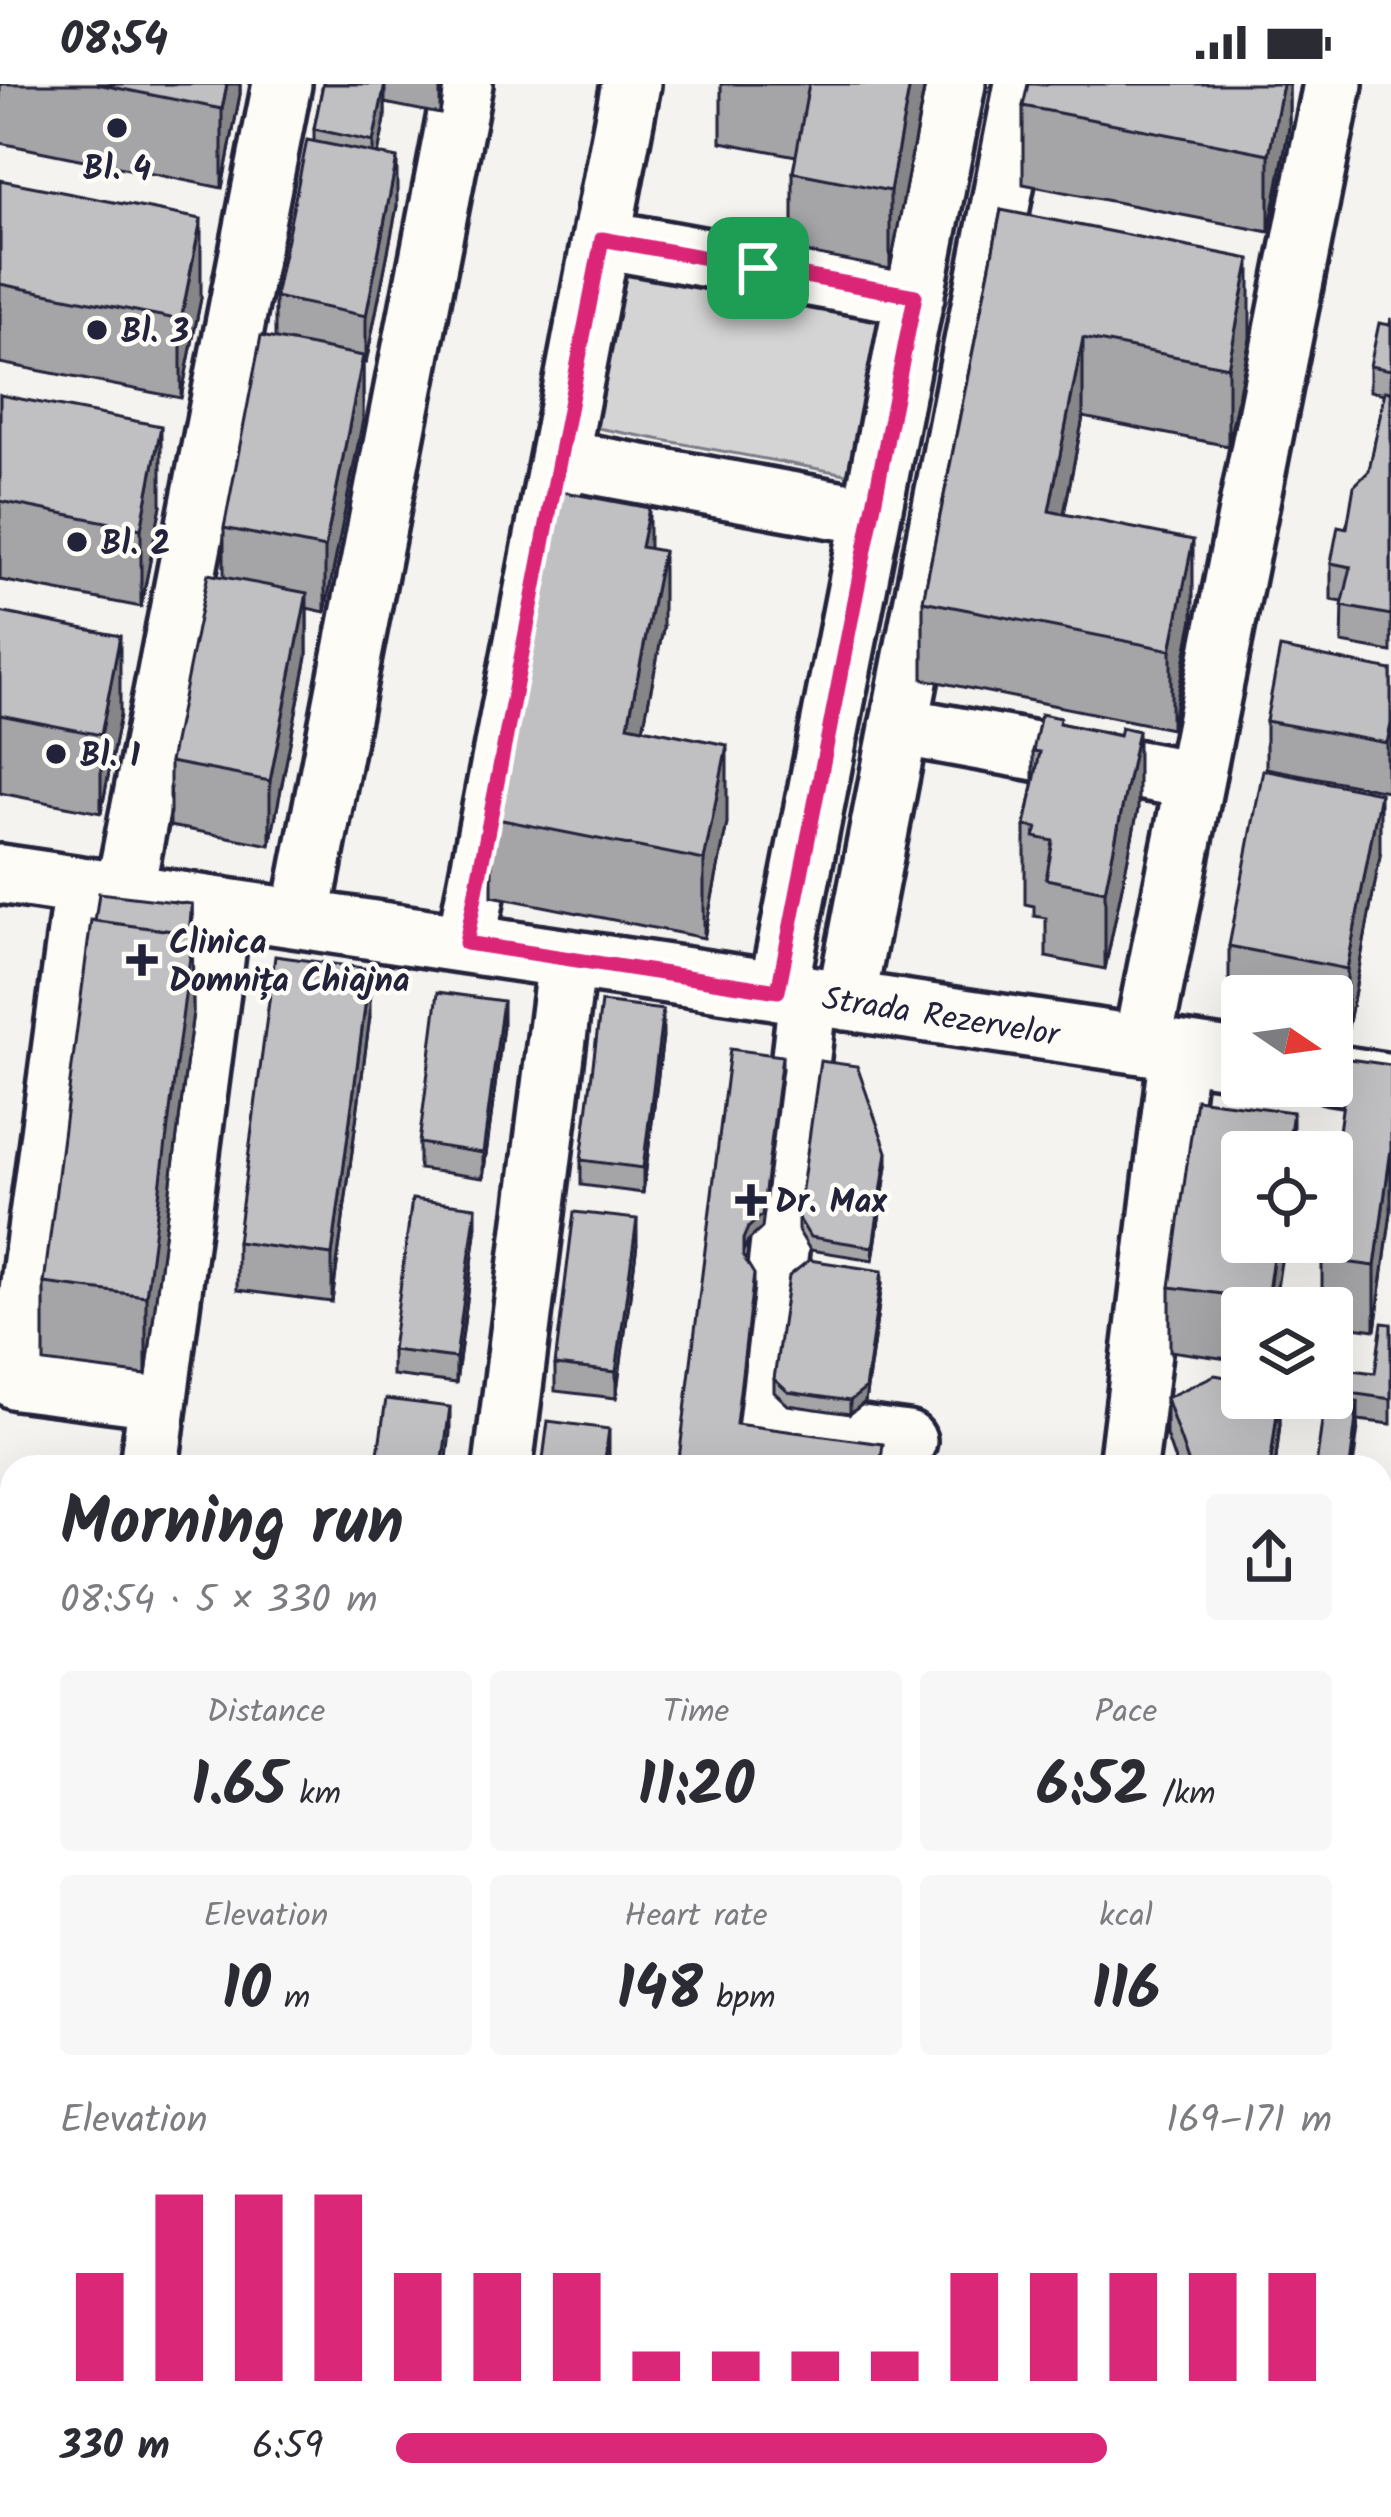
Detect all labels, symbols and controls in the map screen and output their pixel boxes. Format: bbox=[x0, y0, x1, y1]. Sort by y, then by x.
text: 08:54 bbox=[60, 6, 168, 78]
marker: Bl. 4 bbox=[104, 115, 130, 141]
place label: Bl. 4 bbox=[83, 144, 151, 197]
pin bbox=[707, 217, 809, 319]
icon: arrive bbox=[725, 235, 791, 301]
place label: Bl. 3 bbox=[121, 307, 189, 360]
marker: Bl. 3 bbox=[84, 317, 110, 343]
place label: Bl. 2 bbox=[101, 519, 170, 572]
marker: Bl. 2 bbox=[64, 529, 90, 555]
place label: Bl. 1 bbox=[80, 731, 140, 784]
marker: Bl. 1 bbox=[43, 741, 69, 767]
place label: Clinica Domnița Chiajna bbox=[169, 918, 410, 1009]
marker: Clinica Domnița Chiajna bbox=[126, 944, 158, 976]
street label: Strada Rezervelor bbox=[818, 974, 1065, 1064]
north arrow bbox=[1221, 975, 1353, 1107]
map controls bbox=[1221, 975, 1353, 1419]
button: locate bbox=[1221, 1131, 1353, 1263]
place label: Dr. Max bbox=[775, 1177, 888, 1230]
marker: Dr. Max bbox=[738, 1187, 764, 1213]
button: layers bbox=[1221, 1287, 1353, 1419]
text: Morning run bbox=[60, 1473, 404, 1578]
button: share bbox=[1206, 1494, 1332, 1620]
text: 08:54 · 5 × 330 m bbox=[60, 1571, 378, 1633]
text: Distance bbox=[207, 1687, 325, 1740]
text: Time bbox=[663, 1687, 729, 1740]
text: Pace bbox=[1095, 1687, 1157, 1740]
text: 1.65 bbox=[191, 1740, 286, 1836]
text: 11:20 bbox=[638, 1740, 754, 1836]
text: 6:52 bbox=[1036, 1740, 1149, 1836]
text: km bbox=[286, 1769, 341, 1822]
text: /km bbox=[1149, 1769, 1216, 1822]
text: Elevation bbox=[204, 1891, 328, 1944]
text: Heart rate bbox=[624, 1891, 768, 1944]
text: kcal bbox=[1099, 1891, 1153, 1944]
text: 10 bbox=[222, 1944, 271, 2040]
text: 148 bbox=[617, 1944, 703, 2040]
text: 116 bbox=[1092, 1944, 1160, 2040]
text: m bbox=[271, 1973, 310, 2026]
text: bpm bbox=[703, 1973, 775, 2026]
text: Elevation bbox=[60, 2091, 208, 2153]
text: 169–171 m bbox=[1166, 2091, 1332, 2153]
text: 330 m bbox=[60, 2417, 170, 2479]
text: 6:59 bbox=[252, 2417, 323, 2479]

